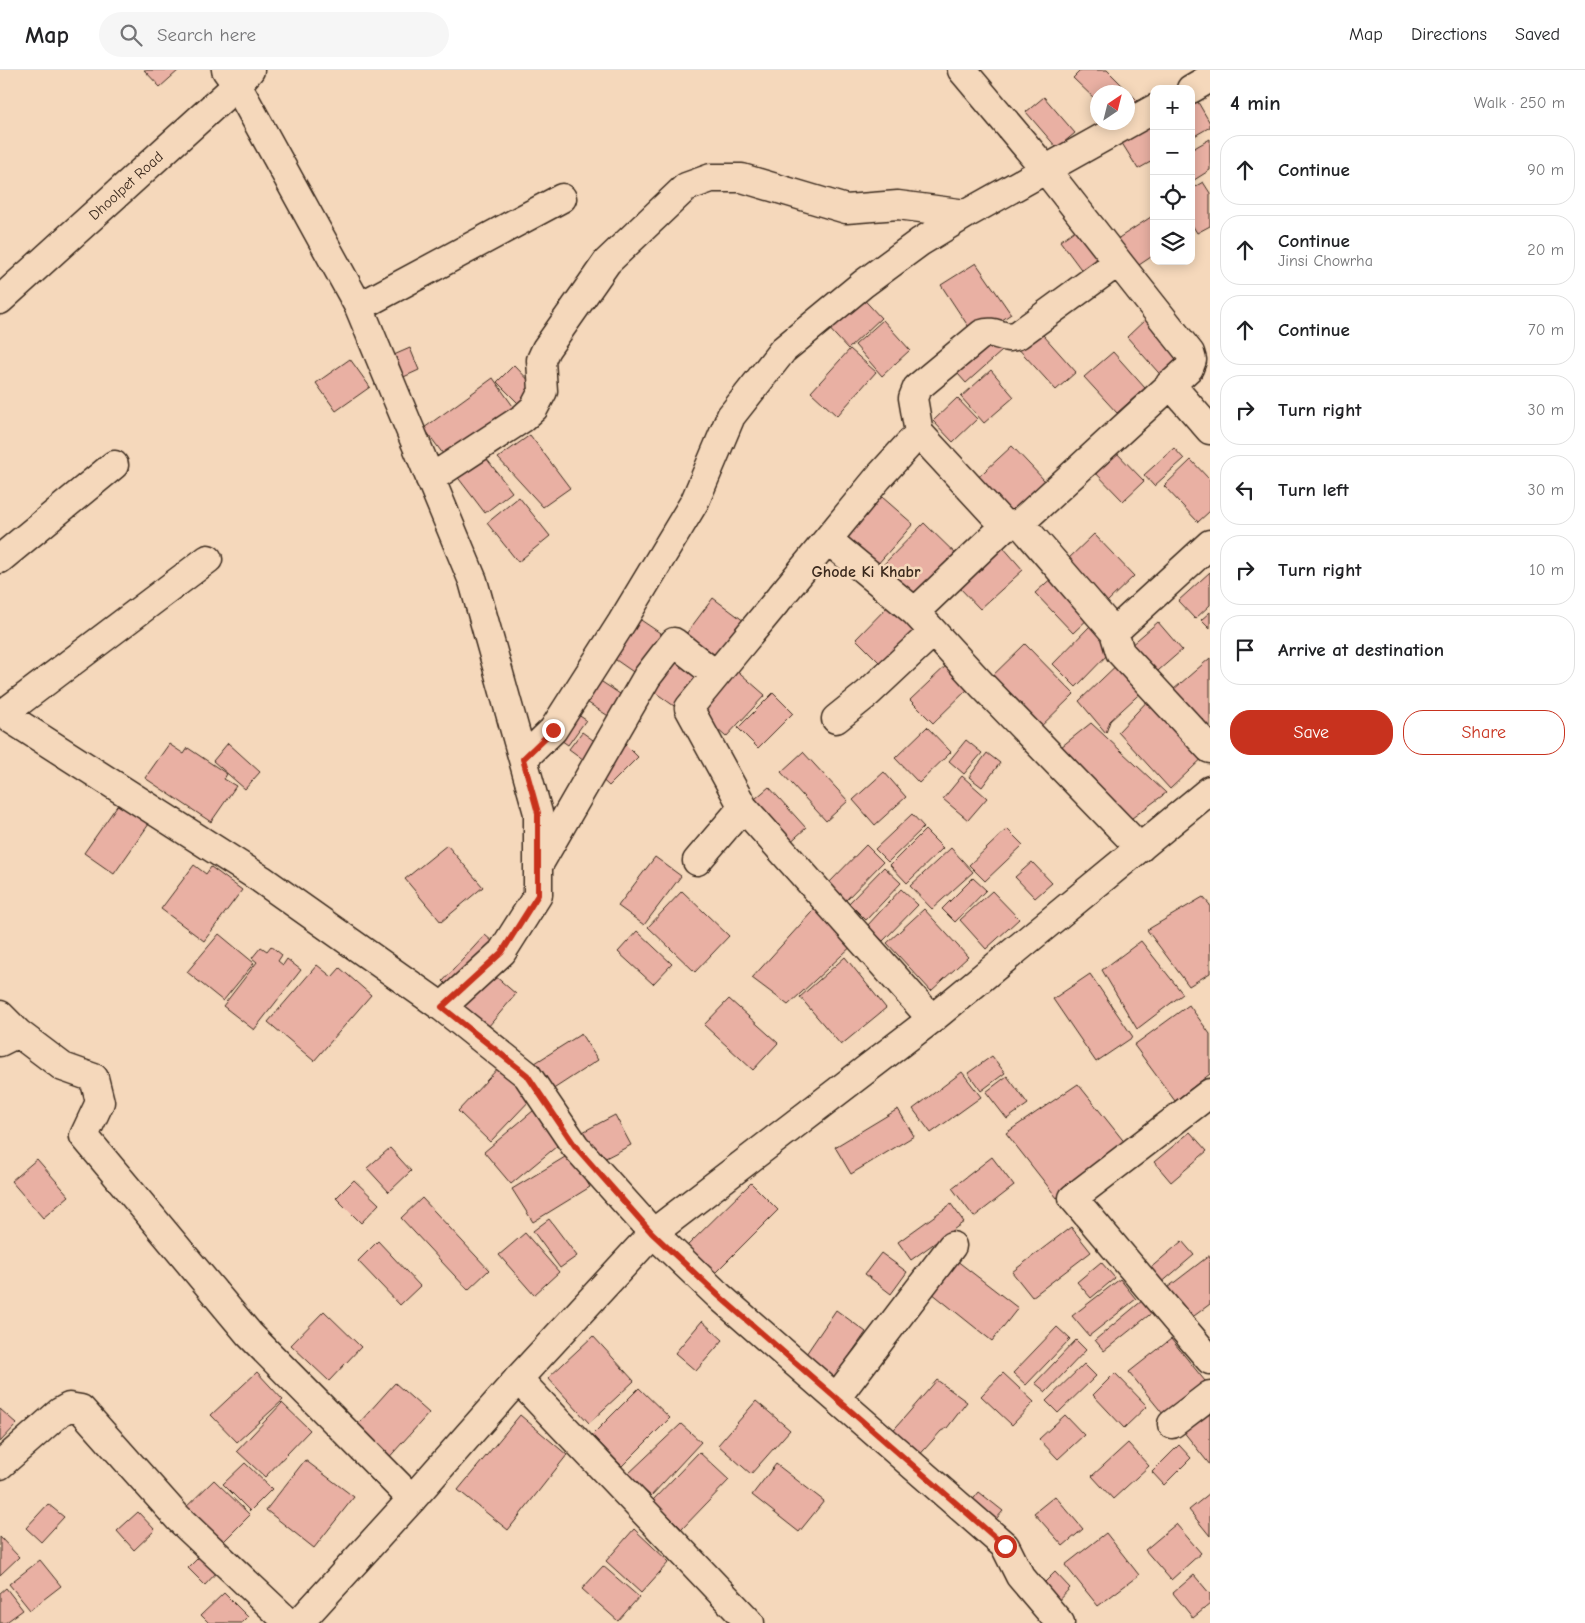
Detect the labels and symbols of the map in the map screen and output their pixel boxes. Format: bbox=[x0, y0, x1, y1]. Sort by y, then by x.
north arrow bbox=[1090, 85, 1135, 130]
street label: Dhoolpet Road bbox=[85, 148, 167, 224]
district label: Ghode Ki Khabr bbox=[812, 563, 921, 581]
route end bbox=[542, 719, 565, 742]
route start bbox=[994, 1535, 1017, 1558]

